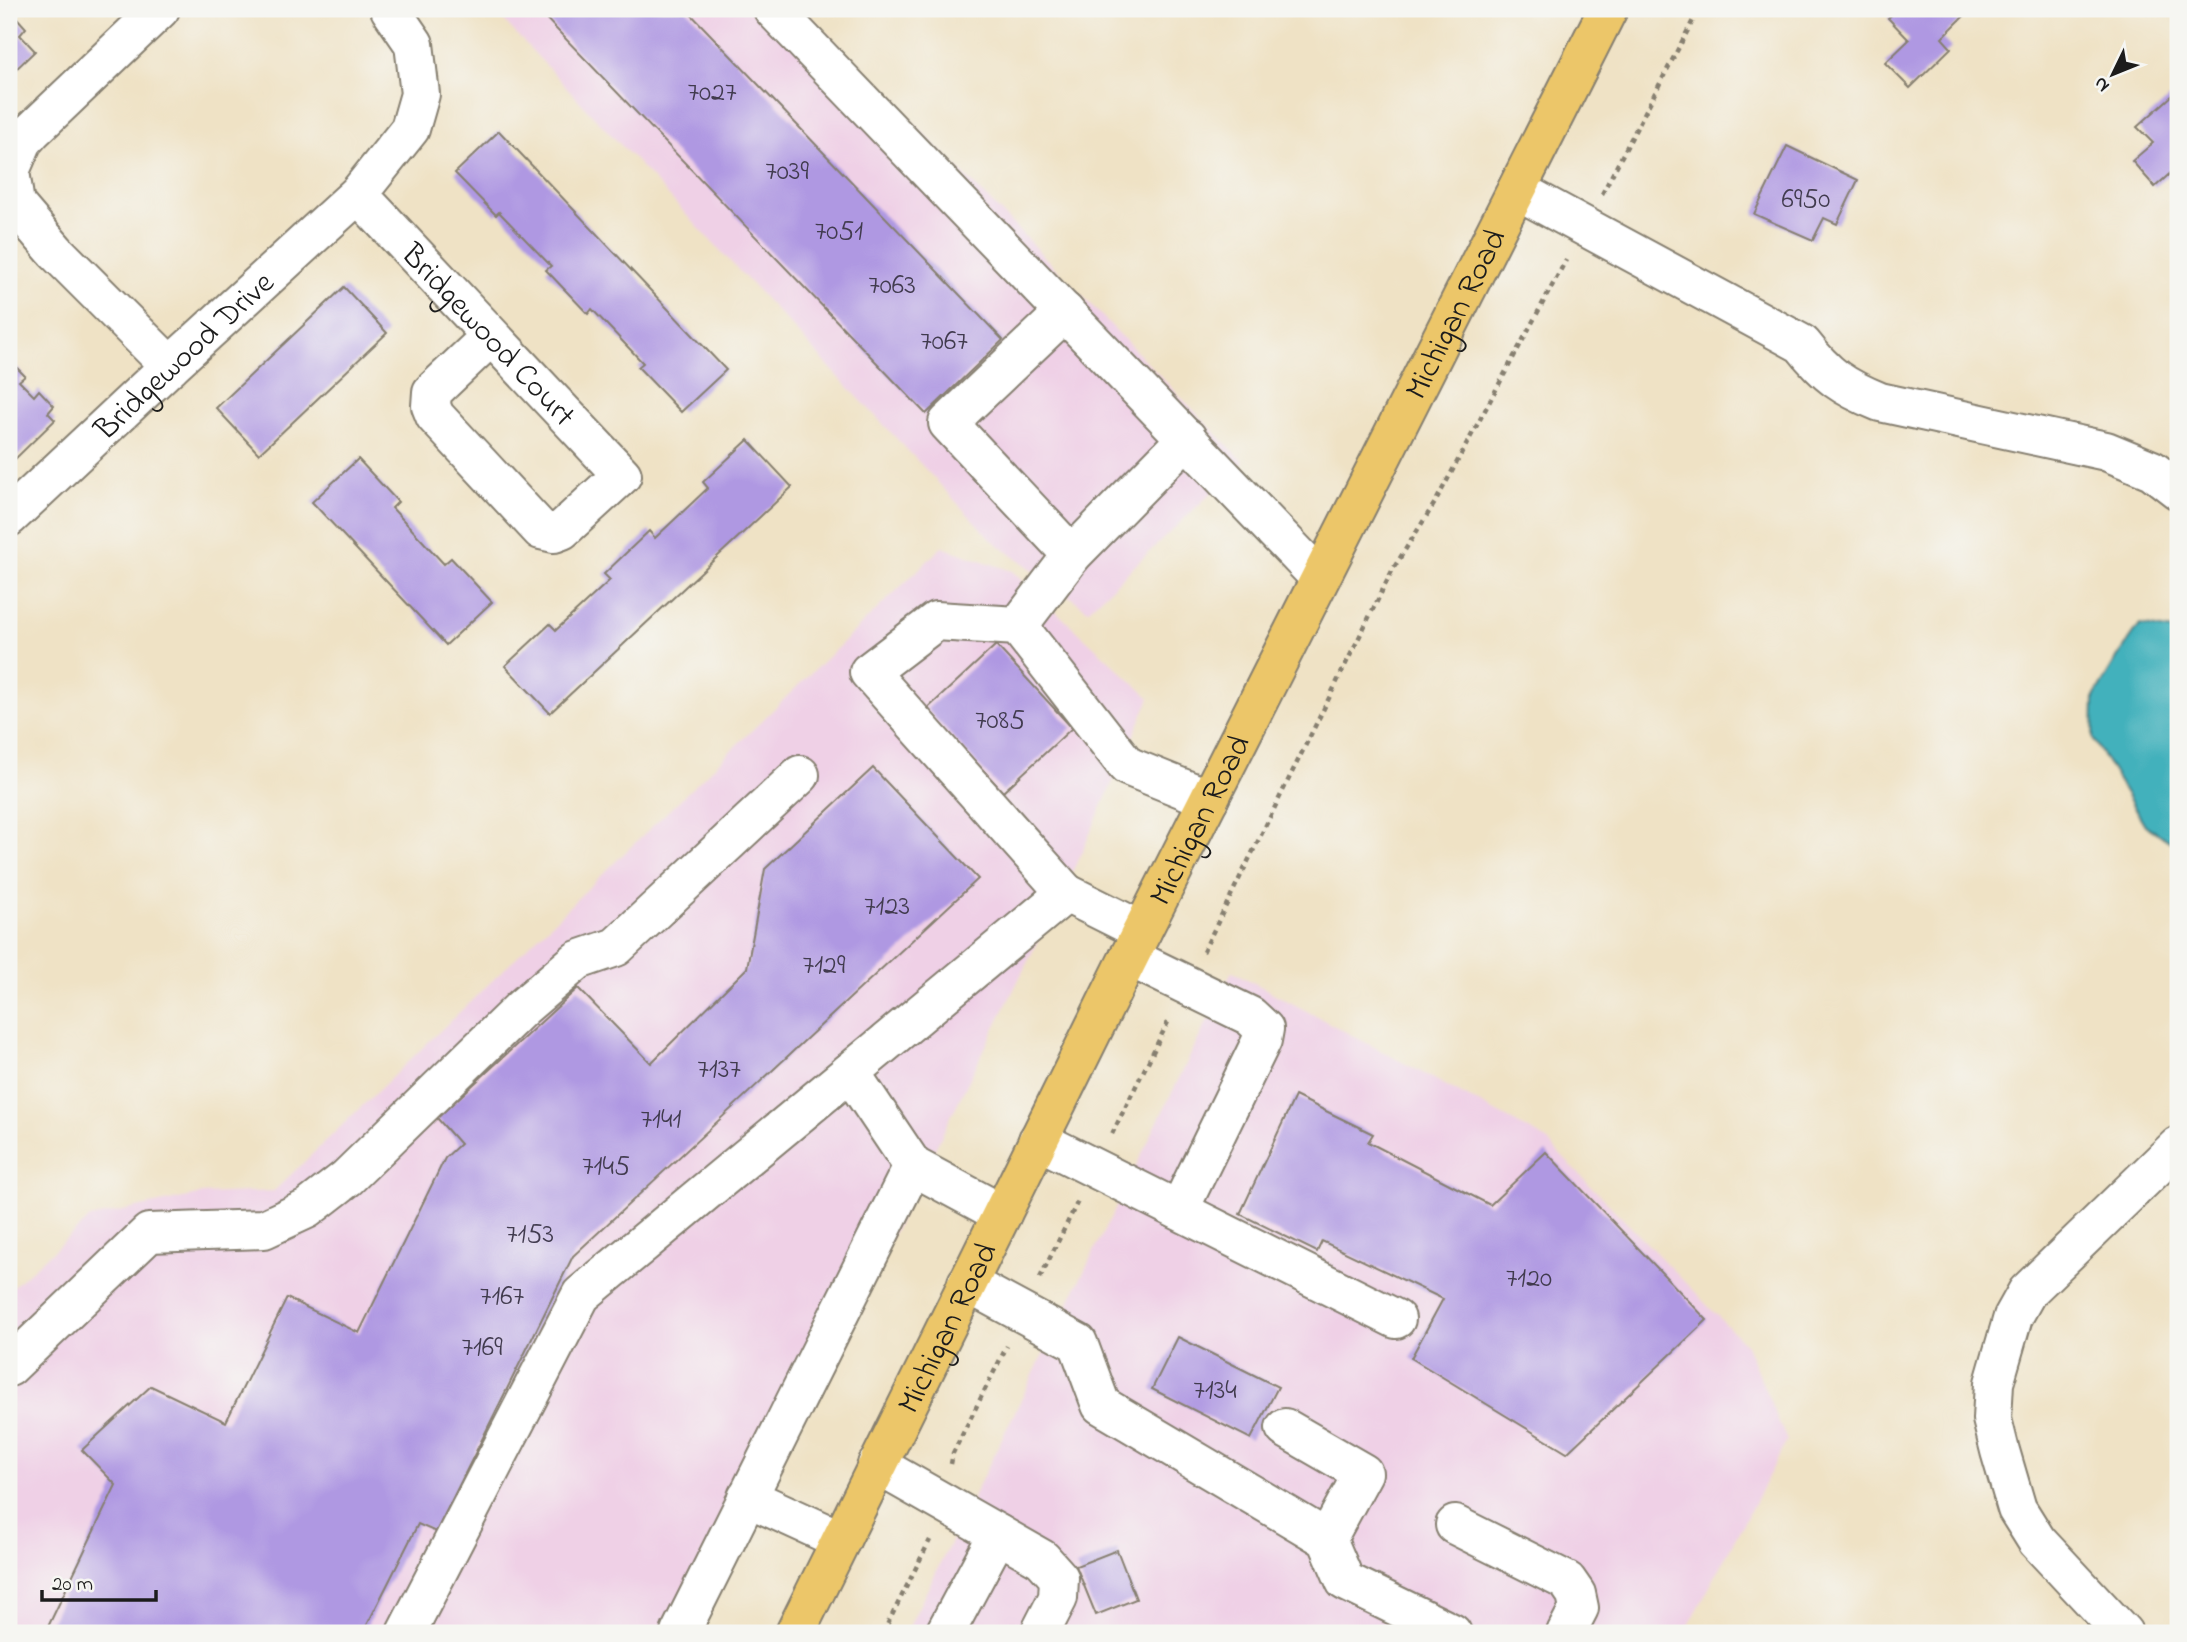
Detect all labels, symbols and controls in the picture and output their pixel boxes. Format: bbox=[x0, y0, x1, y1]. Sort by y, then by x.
north arrow bbox=[2078, 38, 2148, 108]
text: N bbox=[2088, 70, 2117, 98]
house number: 7027 bbox=[687, 73, 737, 114]
house number: 7039 bbox=[765, 152, 809, 193]
house number: 6950 bbox=[1782, 180, 1830, 221]
house number: 7051 bbox=[815, 212, 863, 253]
street label: Michigan Road bbox=[1394, 222, 1520, 408]
street label: Bridgewood Court bbox=[388, 233, 585, 439]
street label: Bridgewood Drive bbox=[84, 261, 287, 454]
house number: 7063 bbox=[868, 266, 916, 307]
house number: 7067 bbox=[920, 322, 968, 363]
house number: 7085 bbox=[975, 701, 1025, 742]
street label: Michigan Road bbox=[1139, 728, 1264, 915]
house number: 7123 bbox=[864, 887, 910, 928]
house number: 7129 bbox=[803, 946, 846, 987]
house number: 7137 bbox=[697, 1050, 741, 1091]
house number: 7141 bbox=[641, 1100, 682, 1141]
house number: 7145 bbox=[582, 1147, 630, 1188]
house number: 7153 bbox=[506, 1215, 554, 1256]
street label: Michigan Road bbox=[887, 1235, 1011, 1422]
house number: 7120 bbox=[1506, 1259, 1552, 1300]
house number: 7167 bbox=[480, 1277, 525, 1318]
house number: 7169 bbox=[461, 1328, 503, 1369]
house number: 7134 bbox=[1193, 1371, 1237, 1412]
scale bar bbox=[42, 1558, 156, 1602]
text: 20 m bbox=[52, 1570, 93, 1600]

